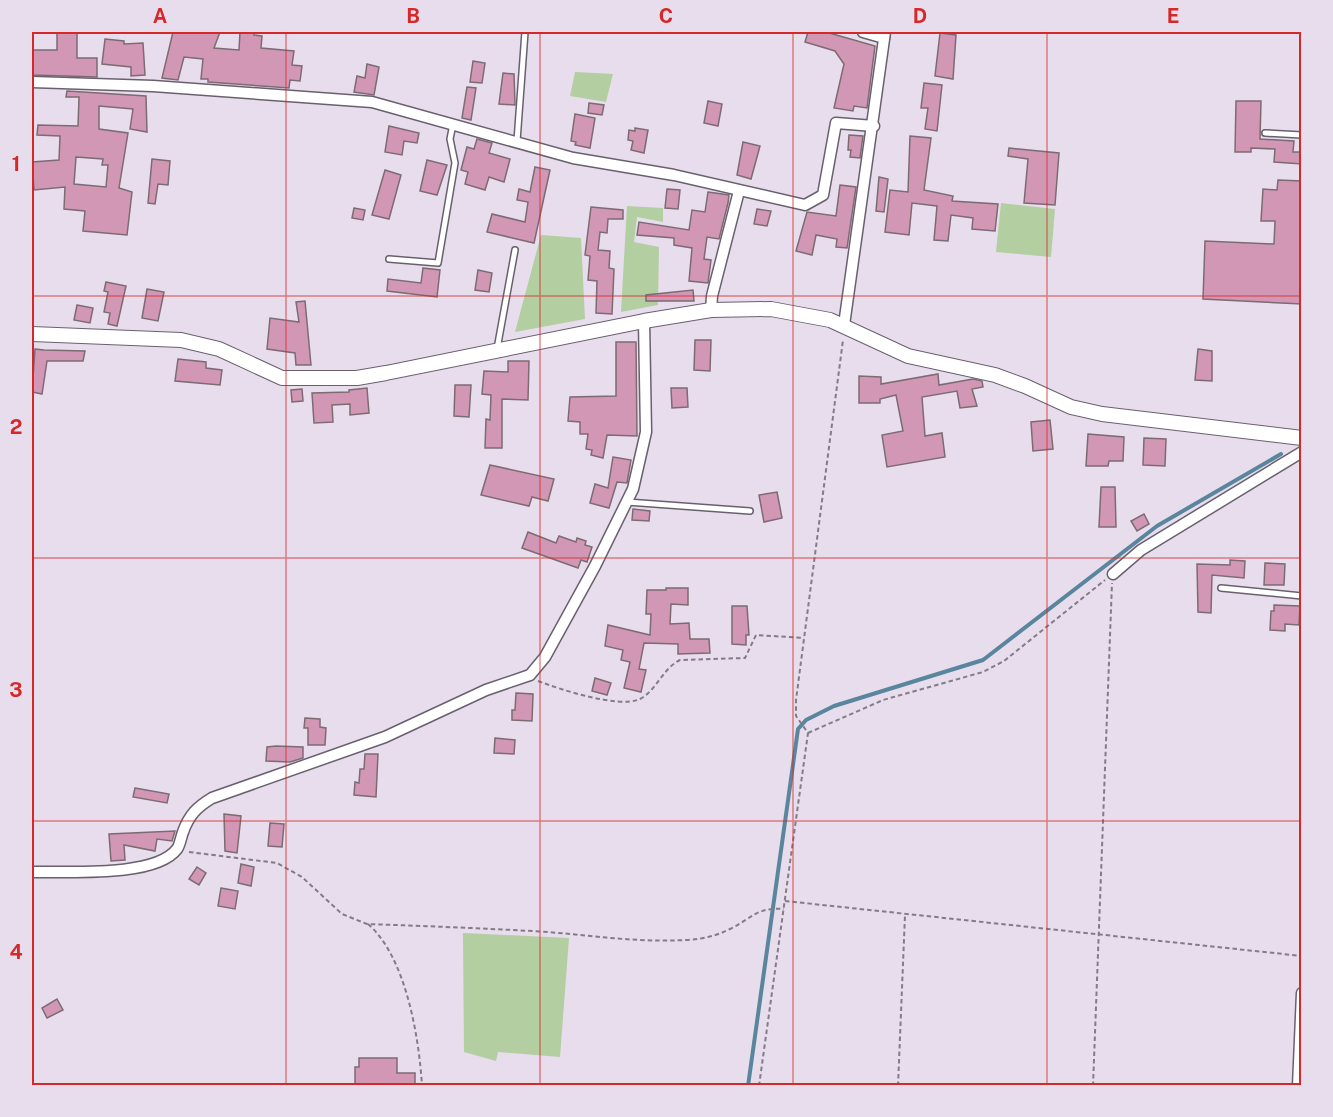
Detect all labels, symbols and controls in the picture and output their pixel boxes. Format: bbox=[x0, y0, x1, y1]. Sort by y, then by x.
text: A bbox=[153, 4, 167, 28]
text: B bbox=[406, 4, 420, 28]
text: C bbox=[659, 4, 673, 28]
text: D bbox=[913, 4, 927, 28]
text: E bbox=[1167, 4, 1179, 28]
text: 1 bbox=[12, 152, 20, 176]
text: 2 bbox=[10, 415, 22, 439]
text: 3 bbox=[9, 678, 23, 702]
text: 4 bbox=[9, 940, 23, 964]

